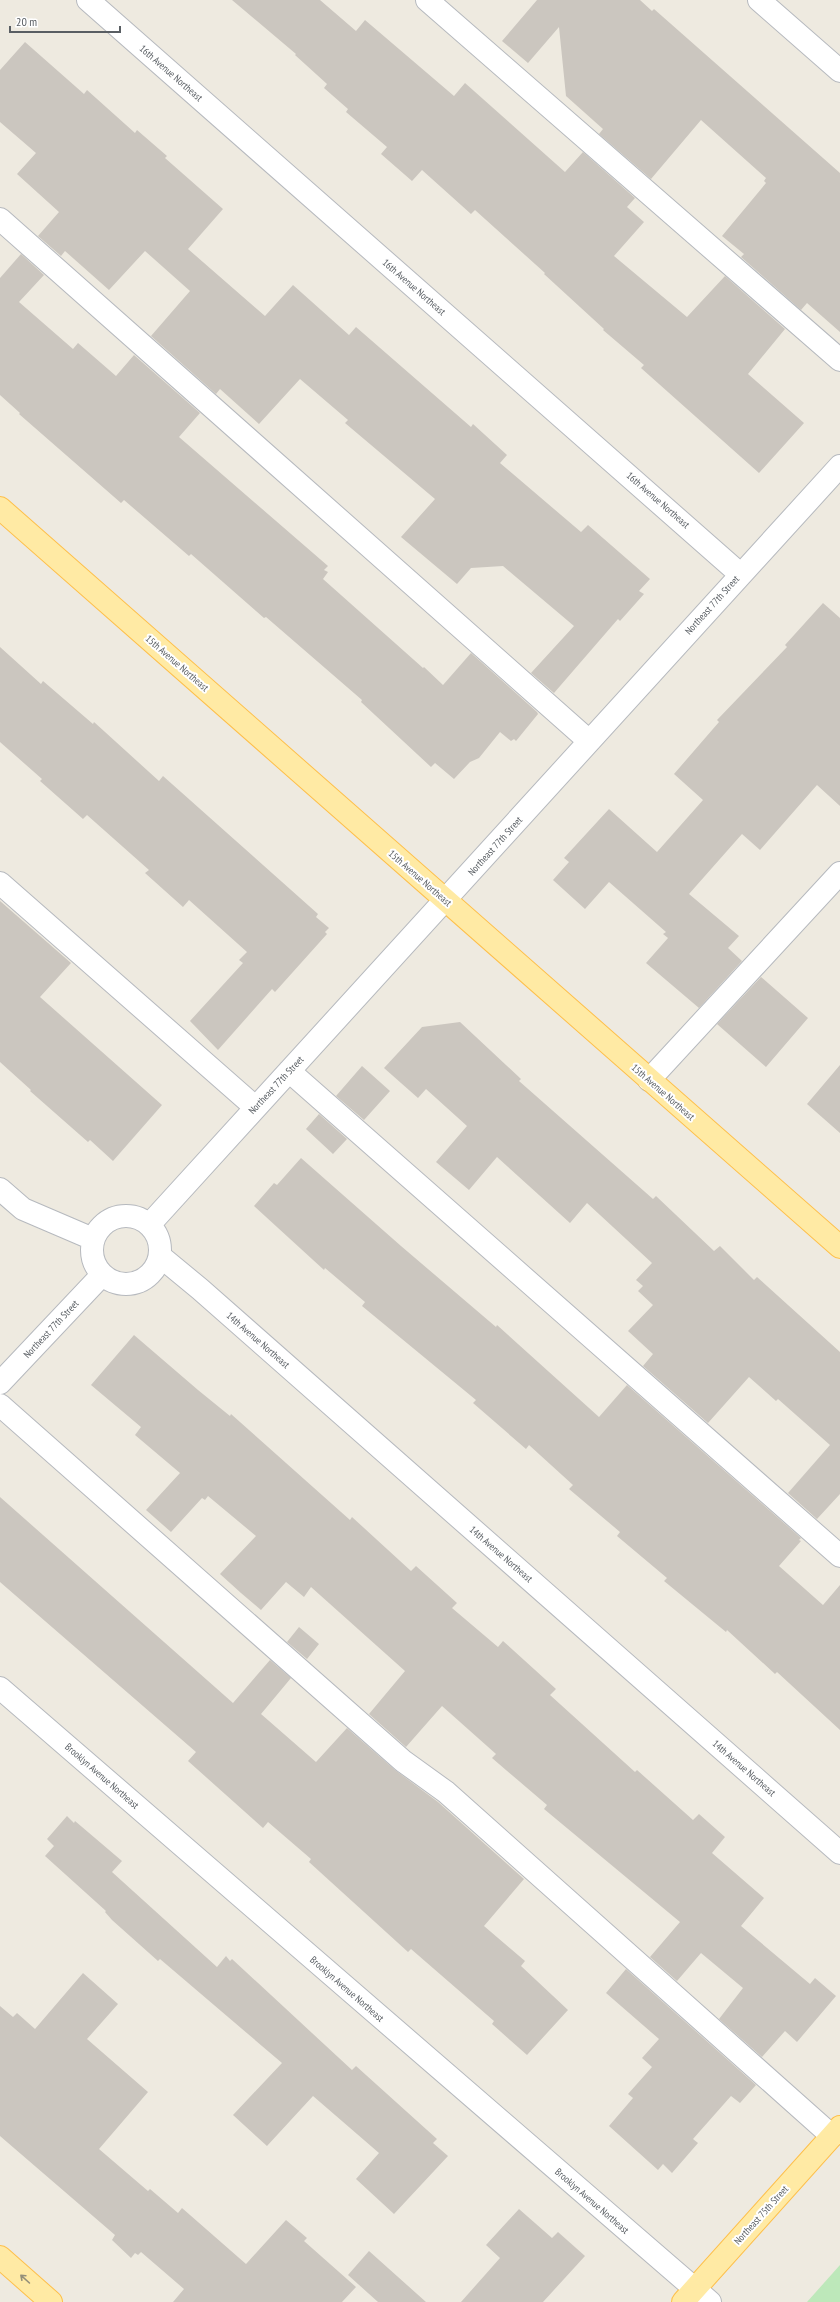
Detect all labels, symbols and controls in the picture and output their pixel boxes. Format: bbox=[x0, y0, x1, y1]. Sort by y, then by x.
scale bar bbox=[10, 8, 120, 34]
text: 20 m bbox=[16, 14, 37, 29]
street label: 16th Avenue Northeast bbox=[137, 42, 205, 104]
street label: 16th Avenue Northeast bbox=[380, 256, 448, 318]
street label: 16th Avenue Northeast bbox=[624, 469, 692, 531]
street label: Northeast 77th Street bbox=[682, 573, 742, 637]
street label: 15th Avenue Northeast bbox=[143, 632, 211, 694]
street label: Northeast 77th Street bbox=[465, 814, 525, 878]
street label: 15th Avenue Northeast bbox=[386, 847, 454, 909]
street label: Northeast 77th Street bbox=[246, 1053, 307, 1117]
street label: 15th Avenue Northeast bbox=[629, 1061, 697, 1123]
street label: Northeast 77th Street bbox=[21, 1297, 82, 1361]
street label: 14th Avenue Northeast bbox=[224, 1309, 292, 1371]
street label: 14th Avenue Northeast bbox=[467, 1523, 535, 1585]
street label: 14th Avenue Northeast bbox=[710, 1737, 778, 1799]
street label: Brooklyn Avenue Northeast bbox=[62, 1740, 142, 1812]
street label: Brooklyn Avenue Northeast bbox=[307, 1953, 387, 2025]
street label: Brooklyn Avenue Northeast bbox=[552, 2165, 632, 2237]
street label: Northeast 75th Street bbox=[731, 2183, 791, 2247]
one-way arrow bbox=[20, 2275, 31, 2284]

